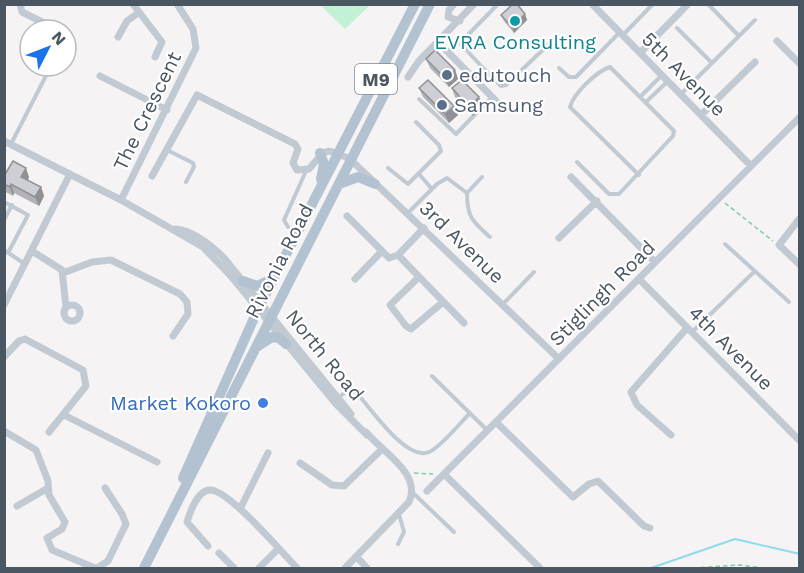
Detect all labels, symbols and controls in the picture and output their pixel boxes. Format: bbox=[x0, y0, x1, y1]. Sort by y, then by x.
marker: EVRA Consulting bbox=[508, 14, 522, 28]
north arrow bbox=[18, 18, 78, 78]
street label: 5th Avenue bbox=[637, 27, 731, 121]
text: N bbox=[48, 28, 70, 49]
place label: EVRA Consulting bbox=[434, 30, 596, 54]
street label: The Crescent bbox=[108, 47, 186, 174]
place label: edutouch bbox=[459, 63, 552, 87]
road number: M9 bbox=[355, 64, 397, 94]
marker: edutouch bbox=[440, 68, 454, 82]
place label: Samsung bbox=[454, 93, 543, 117]
marker: Samsung bbox=[435, 98, 449, 112]
street label: 3rd Avenue bbox=[415, 196, 509, 288]
street label: Rivonia Road bbox=[240, 200, 318, 322]
street label: Stiglingh Road bbox=[544, 235, 660, 351]
street label: 4th Avenue bbox=[684, 301, 778, 395]
street label: North Road bbox=[281, 305, 369, 405]
place label: Market Kokoro bbox=[110, 391, 251, 415]
marker: Market Kokoro bbox=[256, 396, 270, 410]

